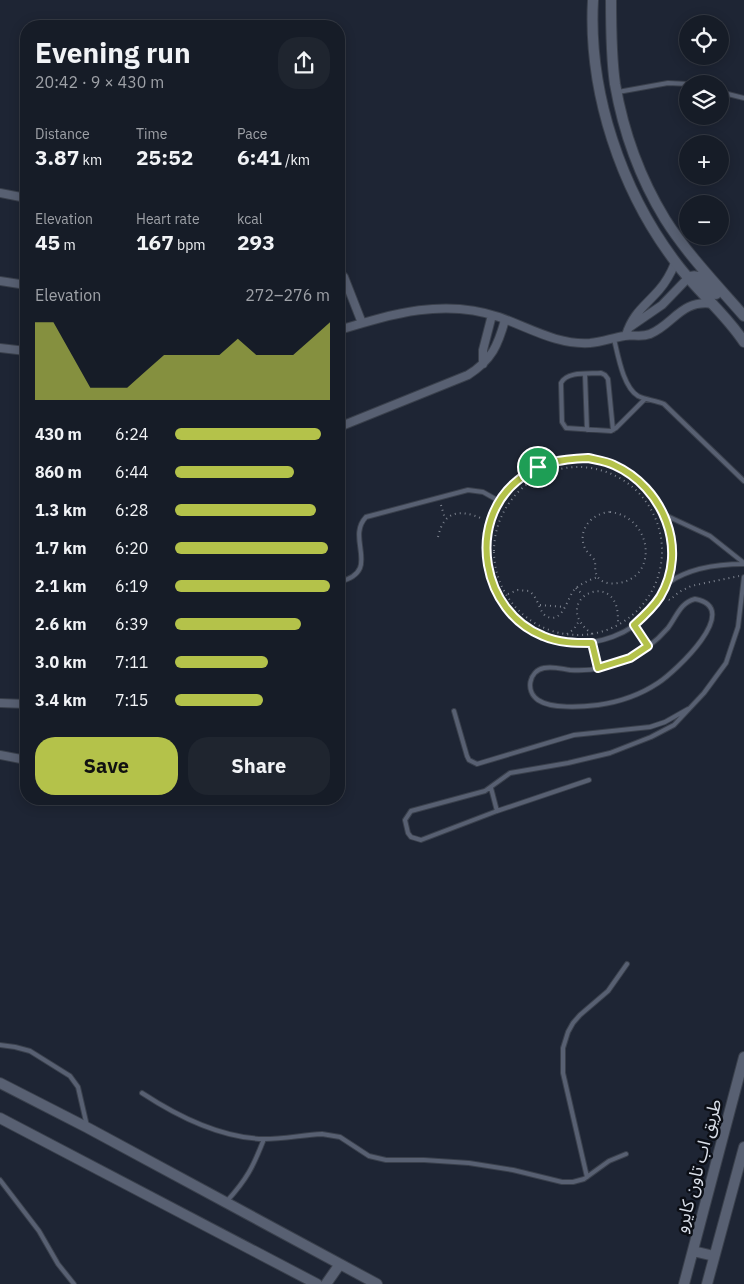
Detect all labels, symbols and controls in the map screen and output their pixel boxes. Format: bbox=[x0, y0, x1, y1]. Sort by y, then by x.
map controls bbox=[679, 15, 729, 245]
button: locate bbox=[679, 15, 729, 65]
text: Evening run bbox=[35, 34, 191, 71]
button: share bbox=[278, 37, 330, 89]
text: 20:42 · 9 × 430 m bbox=[35, 72, 164, 92]
button: layers bbox=[679, 75, 729, 125]
text: Distance bbox=[35, 125, 90, 143]
text: Time bbox=[136, 125, 167, 143]
text: Pace bbox=[237, 125, 267, 143]
button: + bbox=[679, 135, 729, 185]
text: 3.87 bbox=[35, 143, 79, 171]
text: 25:52 bbox=[136, 143, 193, 171]
text: 6:41 bbox=[237, 143, 282, 171]
text: km bbox=[79, 151, 102, 169]
text: /km bbox=[282, 151, 310, 169]
button: − bbox=[679, 195, 729, 245]
text: Elevation bbox=[35, 210, 93, 228]
text: Heart rate bbox=[136, 210, 200, 228]
text: kcal bbox=[237, 210, 262, 228]
text: 45 bbox=[35, 228, 60, 256]
text: 167 bbox=[136, 228, 174, 256]
text: 293 bbox=[237, 228, 275, 256]
text: m bbox=[60, 236, 76, 254]
text: bpm bbox=[174, 236, 206, 254]
text: Elevation bbox=[35, 285, 101, 305]
text: 272–276 m bbox=[245, 285, 330, 305]
text: 430 m bbox=[35, 424, 82, 444]
text: 6:24 bbox=[115, 424, 148, 444]
pin bbox=[517, 446, 559, 488]
icon: arrive bbox=[524, 453, 552, 481]
text: 860 m bbox=[35, 462, 82, 482]
text: 6:44 bbox=[115, 462, 148, 482]
text: 1.3 km bbox=[35, 500, 86, 520]
text: 6:28 bbox=[115, 500, 148, 520]
text: 1.7 km bbox=[35, 538, 86, 558]
text: 6:20 bbox=[115, 538, 148, 558]
text: 2.1 km bbox=[35, 576, 86, 596]
text: 6:19 bbox=[115, 576, 148, 596]
text: 2.6 km bbox=[35, 614, 86, 634]
text: 6:39 bbox=[115, 614, 148, 634]
text: 3.0 km bbox=[35, 652, 86, 672]
text: 7:11 bbox=[115, 652, 148, 672]
text: 3.4 km bbox=[35, 690, 86, 710]
text: 7:15 bbox=[115, 690, 148, 710]
button: Save bbox=[35, 737, 178, 795]
button: Share bbox=[188, 737, 330, 795]
street label: طريق اب تاون كايرو bbox=[669, 1096, 726, 1235]

